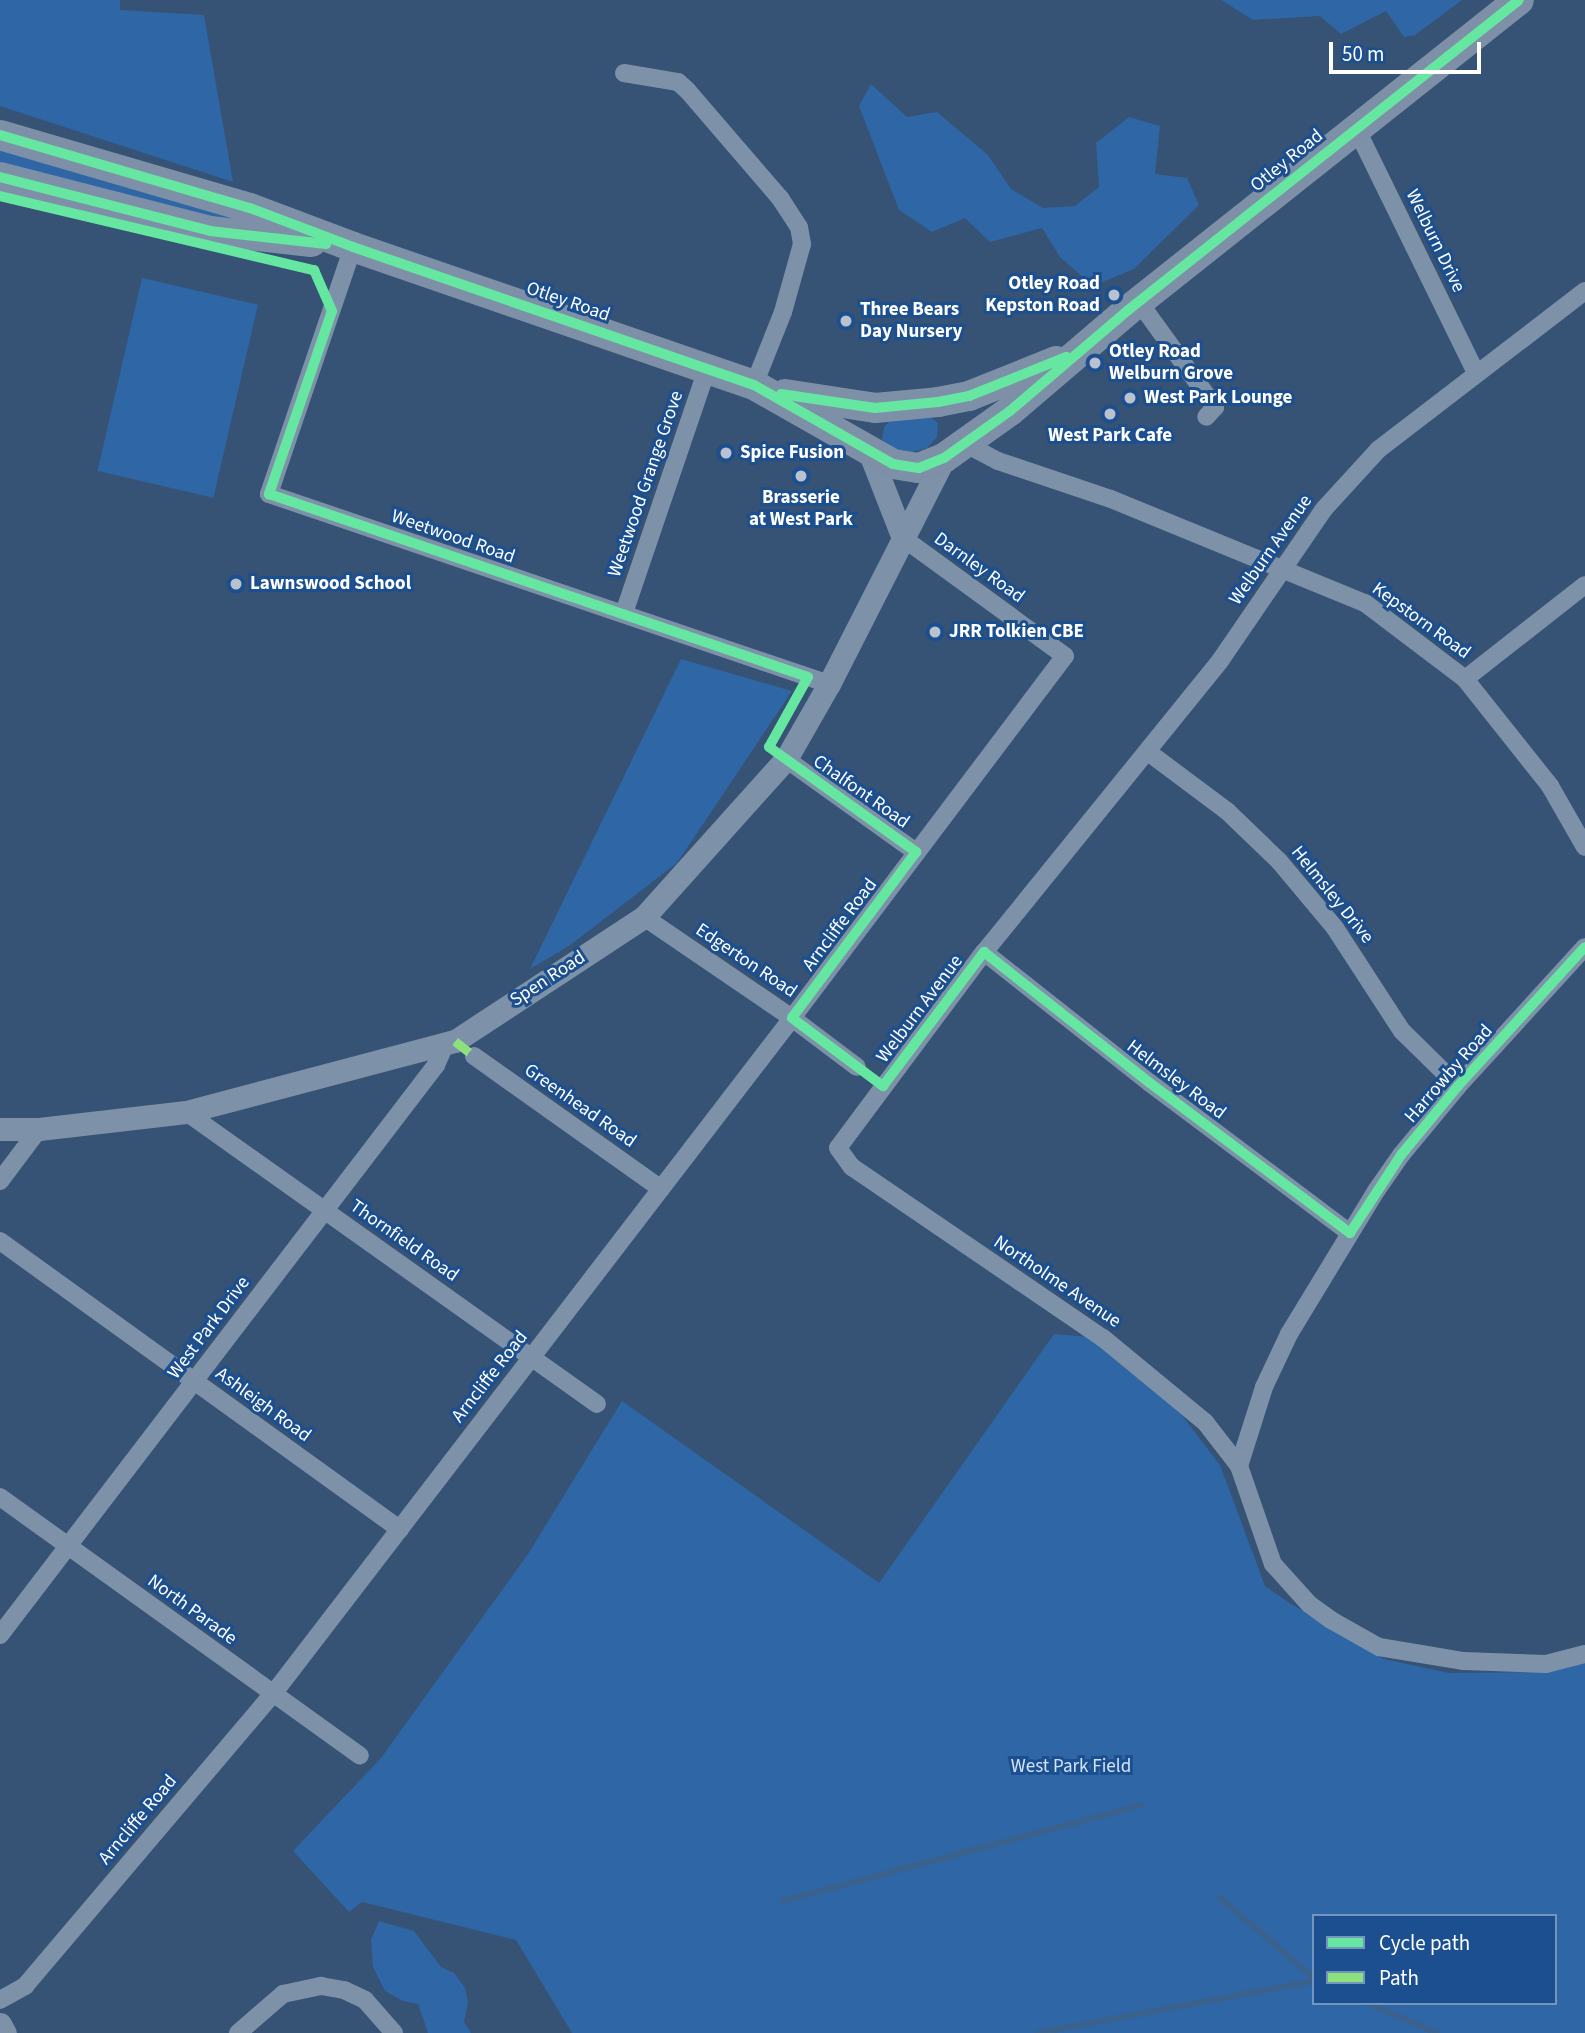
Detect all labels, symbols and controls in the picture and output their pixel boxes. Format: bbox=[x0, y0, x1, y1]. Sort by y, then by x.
scale bar bbox=[1333, 28, 1485, 72]
text: 50 m bbox=[1342, 39, 1384, 69]
street label: Otley Road bbox=[1246, 125, 1328, 197]
street label: Welburn Drive bbox=[1400, 186, 1470, 296]
place label: Otley Road Kepston Road bbox=[985, 273, 1100, 317]
street label: Otley Road bbox=[523, 277, 613, 327]
marker: Otley Road Kepston Road bbox=[1106, 287, 1122, 303]
place label: Three Bears Day Nursery bbox=[860, 299, 962, 343]
marker: Three Bears Day Nursery bbox=[838, 313, 854, 329]
place label: Otley Road Welburn Grove bbox=[1109, 341, 1233, 385]
marker: Otley Road Welburn Grove bbox=[1087, 355, 1103, 371]
place label: West Park Lounge bbox=[1144, 387, 1292, 409]
street label: Weetwood Grange Grove bbox=[603, 388, 689, 580]
marker: West Park Lounge bbox=[1122, 390, 1138, 406]
marker: West Park Cafe bbox=[1102, 406, 1118, 422]
place label: West Park Cafe bbox=[1048, 425, 1172, 447]
place label: Spice Fusion bbox=[740, 442, 844, 464]
marker: Spice Fusion bbox=[718, 445, 734, 461]
marker: Brasserie at West Park bbox=[793, 468, 809, 484]
place label: Brasserie at West Park bbox=[749, 487, 853, 531]
street label: Welburn Avenue bbox=[1225, 490, 1317, 610]
street label: Weetwood Road bbox=[388, 505, 518, 569]
street label: Darnley Road bbox=[929, 528, 1029, 608]
place label: Lawnswood School bbox=[250, 573, 411, 595]
marker: Lawnswood School bbox=[228, 576, 244, 592]
street label: Kepstorn Road bbox=[1367, 578, 1475, 664]
place label: JRR Tolkien CBE bbox=[949, 621, 1084, 643]
marker: JRR Tolkien CBE bbox=[927, 624, 943, 640]
street label: Chalfont Road bbox=[808, 750, 914, 834]
street label: Helmsley Drive bbox=[1286, 842, 1378, 948]
street label: Arncliffe Road bbox=[798, 874, 882, 976]
street label: Edgerton Road bbox=[691, 919, 801, 1003]
street label: Spen Road bbox=[506, 946, 590, 1012]
street label: Welburn Avenue bbox=[872, 950, 968, 1068]
street label: Harrowby Road bbox=[1400, 1020, 1498, 1128]
street label: Helmsley Road bbox=[1122, 1035, 1230, 1125]
street label: Greenhead Road bbox=[520, 1059, 640, 1153]
street label: Thornfield Road bbox=[345, 1195, 463, 1287]
street label: Northolme Avenue bbox=[989, 1231, 1125, 1333]
street label: West Park Drive bbox=[163, 1272, 255, 1384]
street label: Arncliffe Road bbox=[447, 1327, 533, 1427]
street label: Ashleigh Road bbox=[211, 1363, 315, 1447]
street label: North Parade bbox=[143, 1570, 241, 1650]
park label: West Park Field bbox=[1011, 1756, 1131, 1778]
street label: Arncliffe Road bbox=[94, 1770, 182, 1870]
legend bbox=[1312, 1914, 1557, 2005]
text: Cycle path bbox=[1379, 1928, 1470, 1958]
text: Path bbox=[1379, 1963, 1419, 1993]

